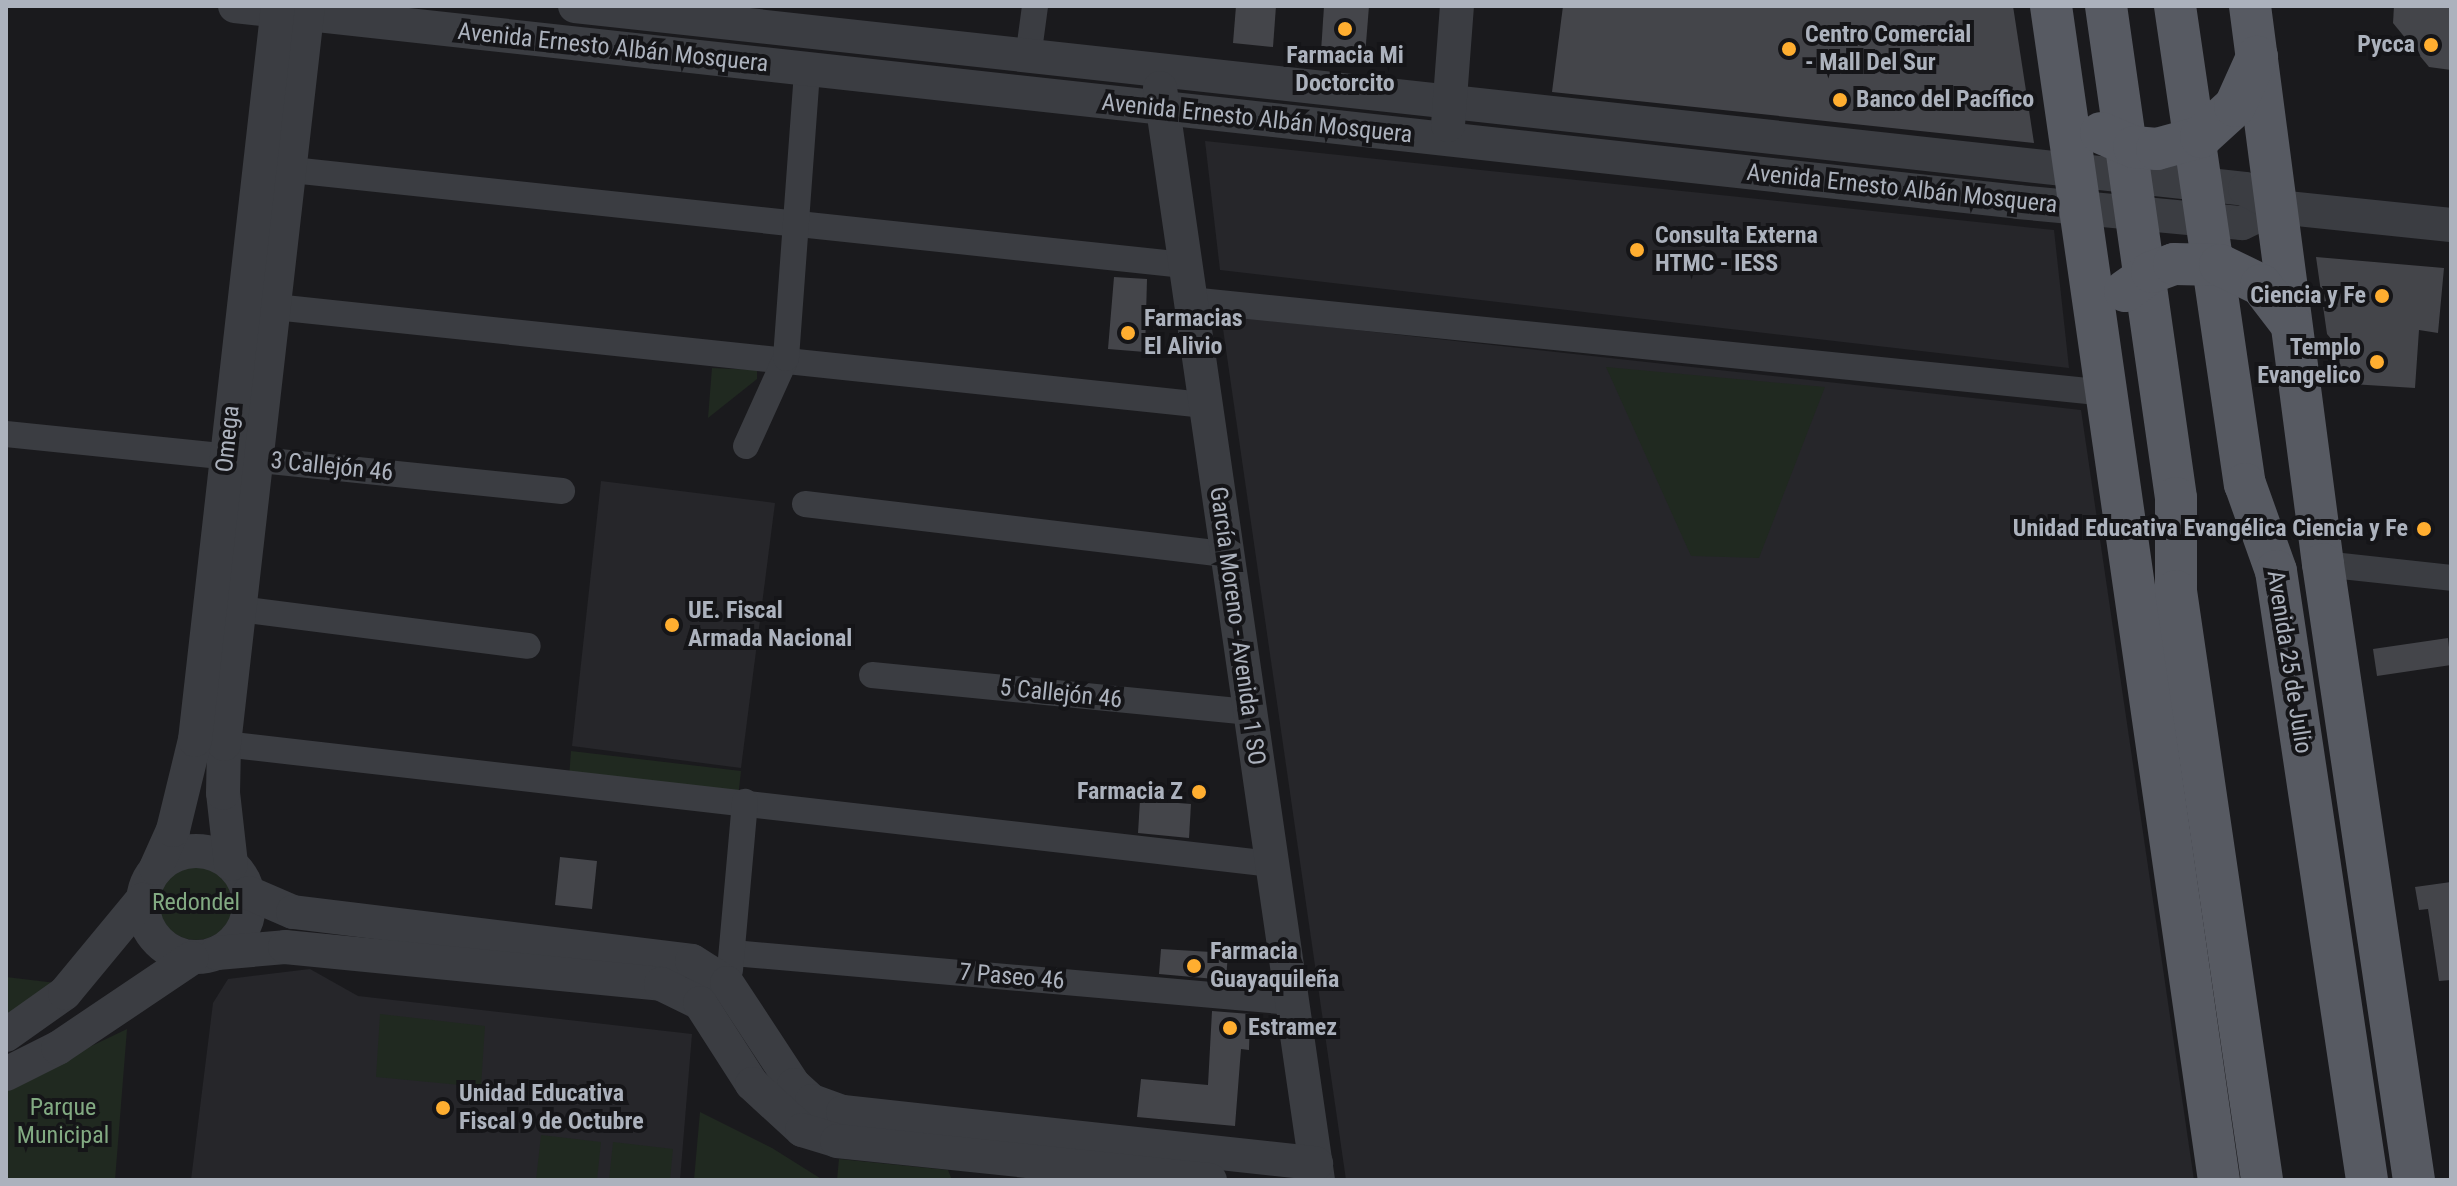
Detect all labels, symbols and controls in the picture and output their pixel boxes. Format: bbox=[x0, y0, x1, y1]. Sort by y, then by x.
street label: Avenida Ernesto Albán Mosquera bbox=[456, 17, 770, 79]
marker: Farmacia Mi Doctorcito bbox=[1336, 20, 1354, 38]
place label: Centro Comercial - Mall Del Sur bbox=[1805, 21, 1971, 77]
place label: Pycca bbox=[2357, 31, 2415, 59]
marker: Pycca bbox=[2422, 36, 2440, 54]
marker: Centro Comercial - Mall Del Sur bbox=[1780, 40, 1798, 58]
place label: Farmacia Mi Doctorcito bbox=[1286, 42, 1404, 98]
place label: Banco del Pacífico bbox=[1856, 86, 2034, 114]
street label: Avenida Ernesto Albán Mosquera bbox=[1100, 88, 1414, 150]
marker: Banco del Pacífico bbox=[1831, 91, 1849, 109]
street label: Avenida Ernesto Albán Mosquera bbox=[1745, 158, 2059, 220]
place label: Consulta Externa HTMC - IESS bbox=[1655, 222, 1818, 278]
marker: Consulta Externa HTMC - IESS bbox=[1626, 239, 1648, 261]
place label: Ciencia y Fe bbox=[2250, 282, 2366, 310]
marker: Ciencia y Fe bbox=[2373, 287, 2391, 305]
place label: Farmacias El Alivio bbox=[1144, 305, 1243, 361]
marker: Farmacias El Alivio bbox=[1119, 324, 1137, 342]
place label: Templo Evangelico bbox=[2257, 334, 2361, 390]
marker: Templo Evangelico bbox=[2368, 353, 2386, 371]
street label: Omega bbox=[210, 404, 246, 474]
street label: 3 Callejón 46 bbox=[269, 446, 395, 488]
street label: García Moreno - Avenida 1 SO bbox=[1203, 485, 1271, 767]
place label: Unidad Educativa Evangélica Ciencia y Fe bbox=[2013, 515, 2408, 543]
marker: Unidad Educativa Evangélica Ciencia y Fe bbox=[2415, 520, 2433, 538]
street label: Avenida 25 de Julio bbox=[2260, 568, 2318, 756]
place label: UE. Fiscal Armada Nacional bbox=[688, 597, 852, 653]
marker: UE. Fiscal Armada Nacional bbox=[663, 616, 681, 634]
street label: 5 Callejón 46 bbox=[998, 673, 1124, 715]
place label: Farmacia Z bbox=[1077, 778, 1183, 806]
marker: Farmacia Z bbox=[1190, 783, 1208, 801]
park label: Redondel bbox=[152, 889, 240, 917]
place label: Farmacia Guayaquileña bbox=[1210, 938, 1339, 994]
marker: Farmacia Guayaquileña bbox=[1185, 957, 1203, 975]
street label: 7 Paseo 46 bbox=[958, 958, 1066, 996]
place label: Estramez bbox=[1248, 1014, 1337, 1042]
marker: Estramez bbox=[1219, 1017, 1241, 1039]
place label: Unidad Educativa Fiscal 9 de Octubre bbox=[459, 1080, 644, 1136]
park label: Parque Municipal bbox=[17, 1094, 109, 1150]
marker: Unidad Educativa Fiscal 9 de Octubre bbox=[434, 1099, 452, 1117]

